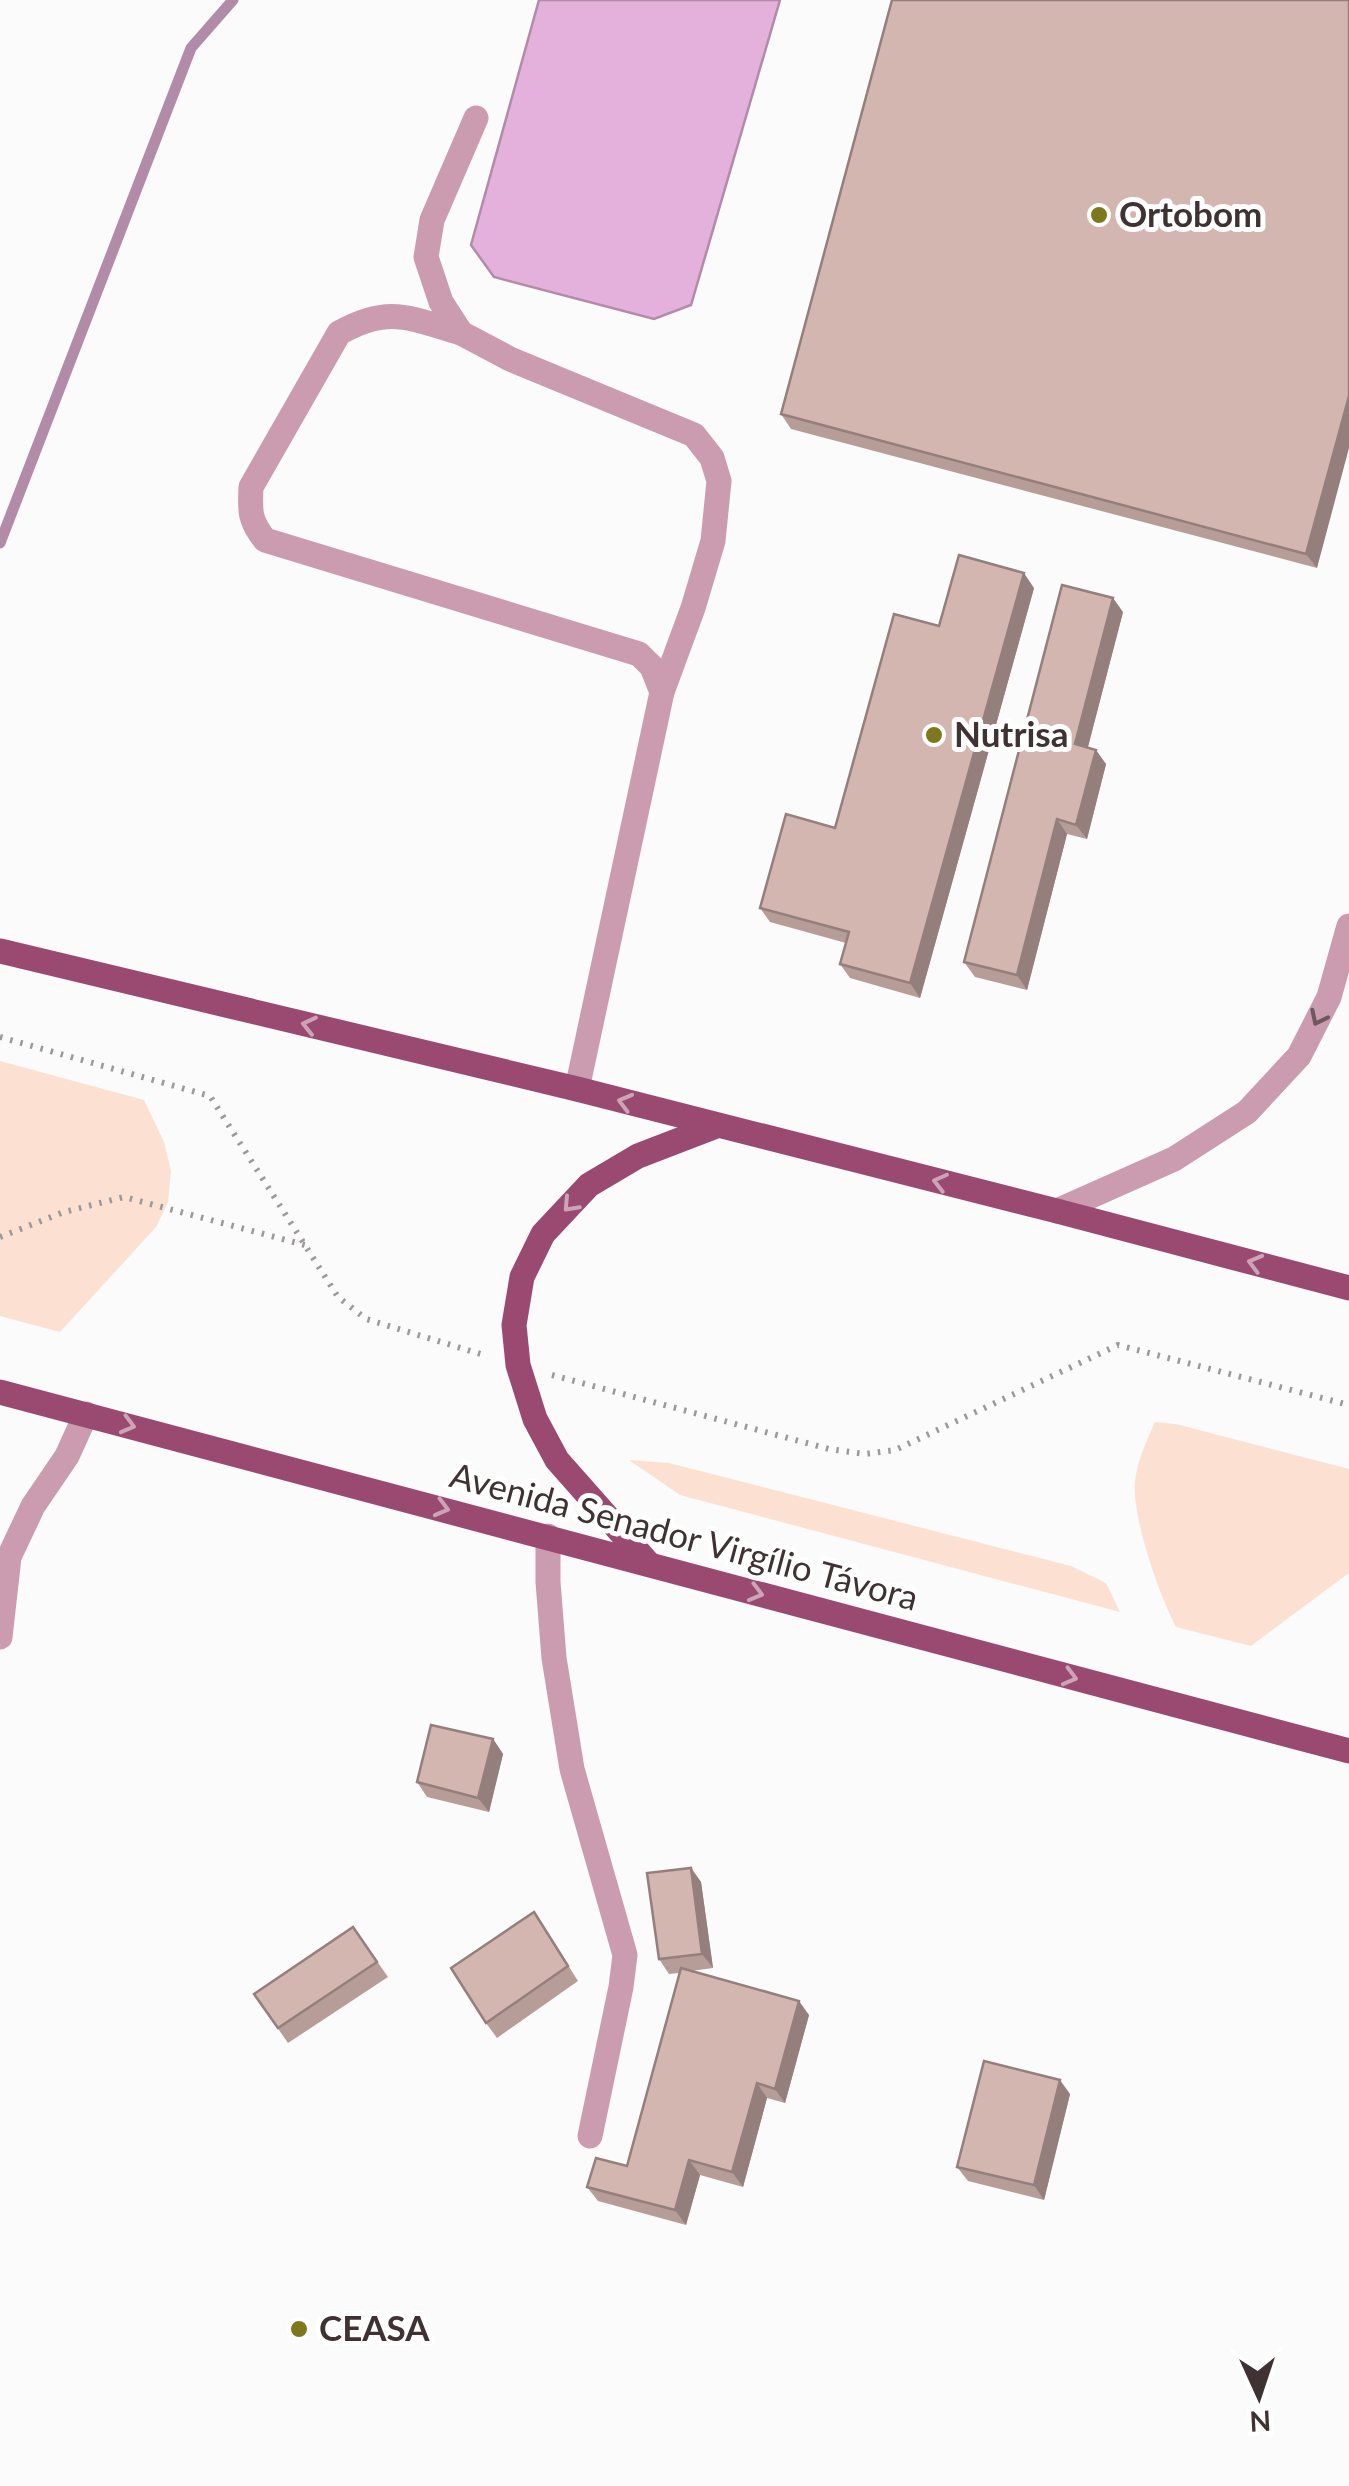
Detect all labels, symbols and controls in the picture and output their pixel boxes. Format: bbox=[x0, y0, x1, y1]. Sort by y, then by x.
place label: Ortobom bbox=[1119, 192, 1262, 234]
marker: Ortobom bbox=[1088, 204, 1110, 226]
place label: Nutrisa bbox=[954, 712, 1069, 754]
marker: Nutrisa bbox=[923, 724, 945, 746]
one-way arrow bbox=[1310, 1008, 1330, 1026]
one-way arrow bbox=[301, 1016, 318, 1037]
one-way arrow bbox=[617, 1092, 634, 1113]
one-way arrow bbox=[932, 1172, 949, 1193]
one-way arrow bbox=[564, 1193, 582, 1211]
one-way arrow bbox=[1247, 1254, 1264, 1275]
one-way arrow bbox=[119, 1414, 136, 1435]
street label: Avenida Senador Virgílio Távora bbox=[446, 1452, 923, 1618]
one-way arrow bbox=[433, 1497, 450, 1518]
one-way arrow bbox=[747, 1581, 764, 1602]
one-way arrow bbox=[1061, 1665, 1078, 1686]
place label: CEASA bbox=[319, 2306, 430, 2348]
marker: CEASA bbox=[288, 2318, 310, 2340]
north arrow bbox=[1209, 2346, 1309, 2446]
text: N bbox=[1249, 2404, 1272, 2440]

